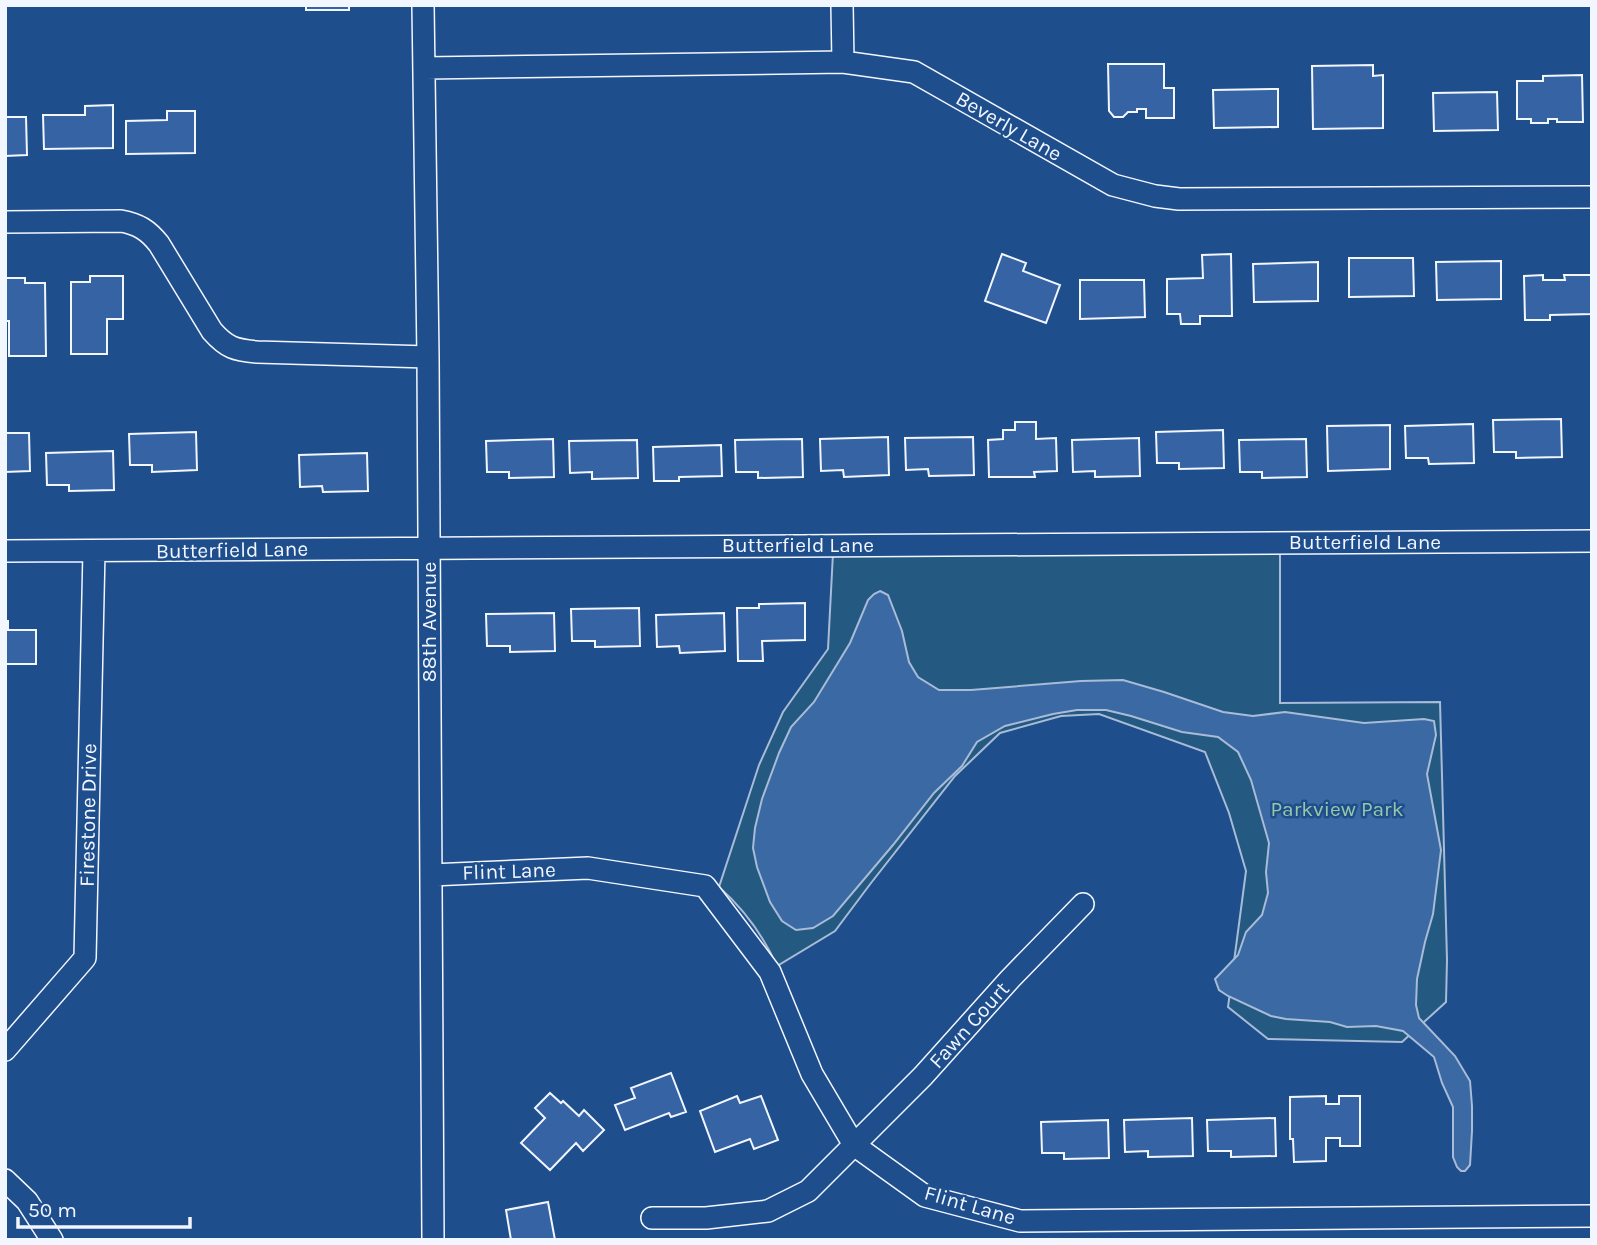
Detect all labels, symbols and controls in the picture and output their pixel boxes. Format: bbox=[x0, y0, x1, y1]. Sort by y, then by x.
street label: Beverly Lane bbox=[952, 86, 1066, 166]
street label: Butterfield Lane bbox=[1289, 530, 1441, 554]
street label: Butterfield Lane bbox=[722, 533, 874, 557]
street label: Butterfield Lane bbox=[156, 537, 308, 563]
street label: 88th Avenue bbox=[417, 562, 441, 682]
street label: Firestone Drive bbox=[75, 743, 101, 887]
park label: Parkview Park bbox=[1270, 797, 1404, 821]
street label: Flint Lane bbox=[462, 857, 556, 885]
street label: Fawn Court bbox=[924, 977, 1014, 1073]
street label: Flint Lane bbox=[922, 1181, 1018, 1229]
scale bar bbox=[18, 1186, 189, 1230]
text: 50 m bbox=[28, 1198, 77, 1222]

